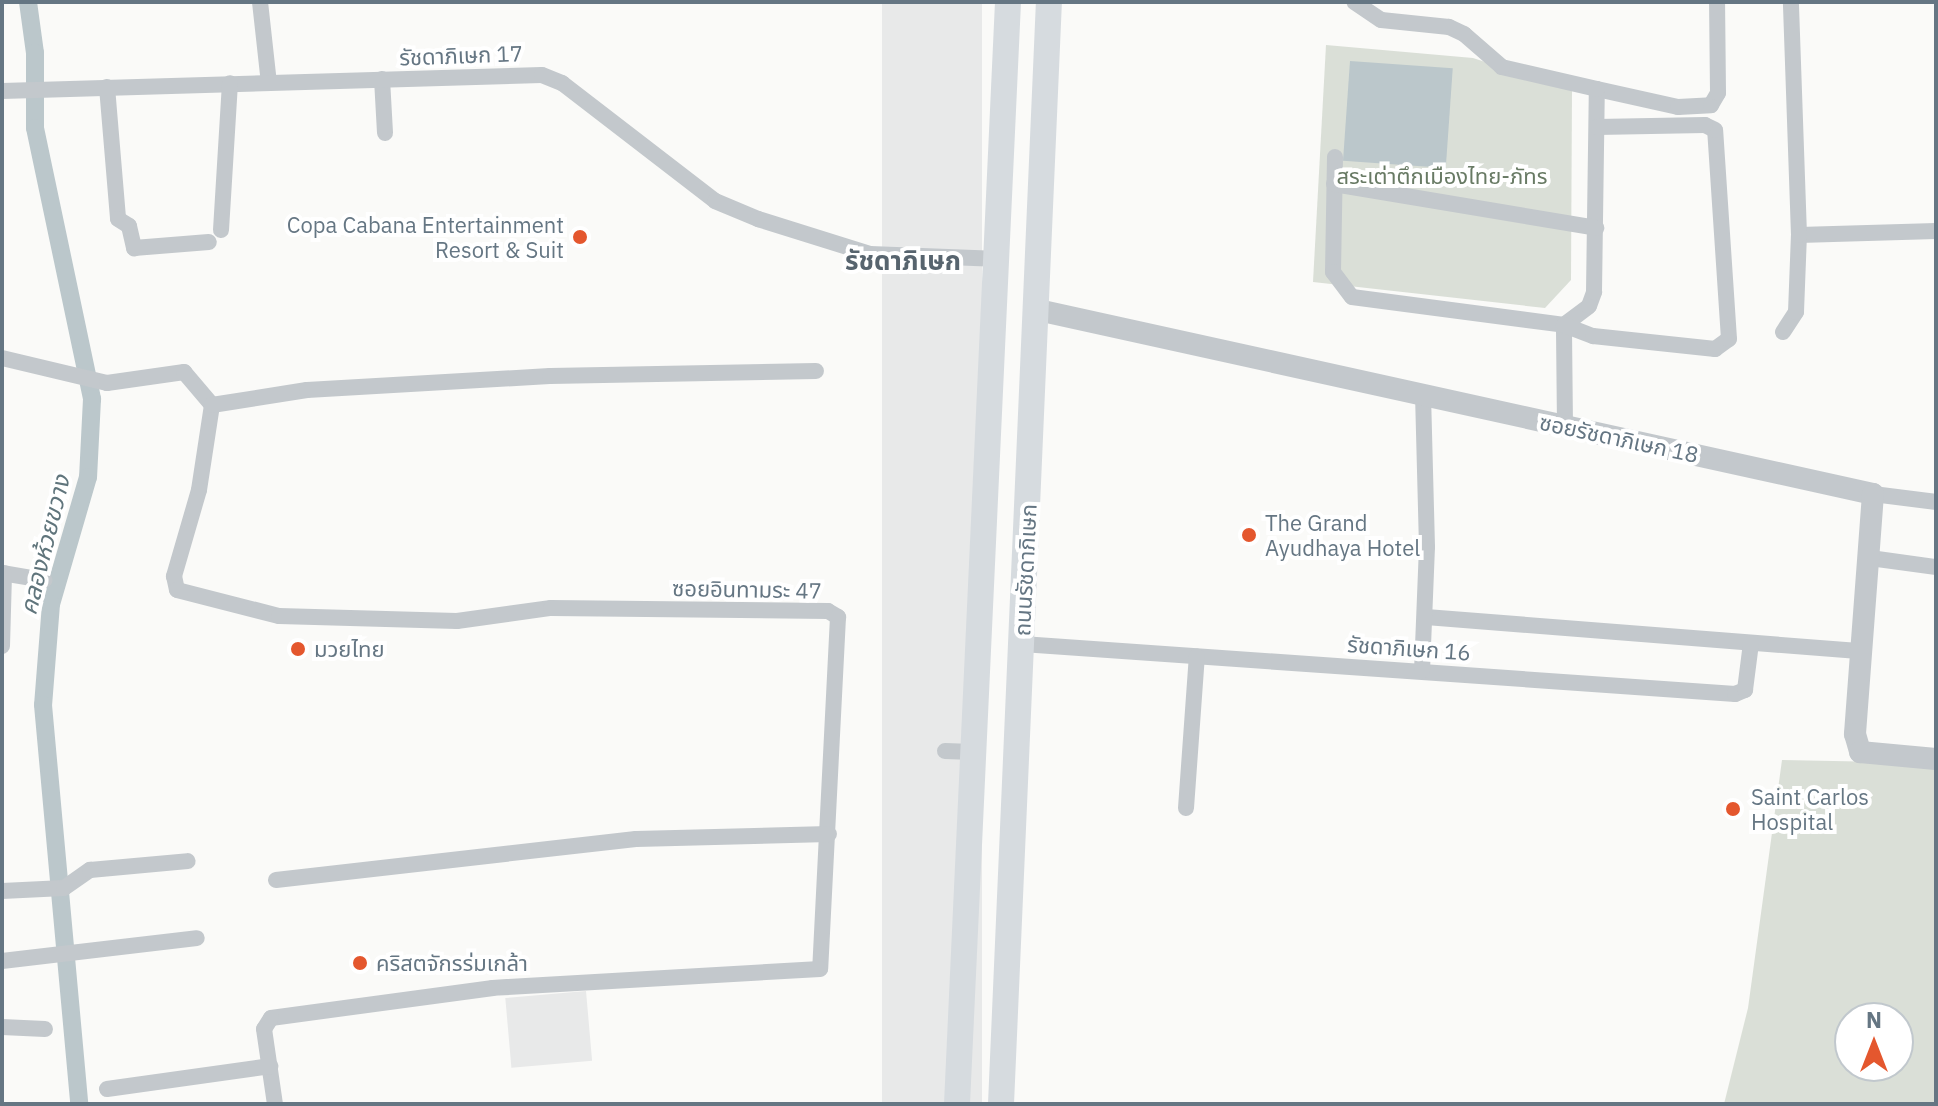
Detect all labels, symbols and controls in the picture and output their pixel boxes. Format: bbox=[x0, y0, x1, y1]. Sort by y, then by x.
street label: รัชดาภิเษก 17 bbox=[399, 40, 523, 70]
park label: สระเต่าตึกเมืองไทย-ภัทร bbox=[1337, 163, 1547, 189]
place label: Copa Cabana Entertainment Resort & Suit bbox=[287, 211, 564, 262]
marker: Copa Cabana Entertainment Resort & Suit bbox=[571, 228, 589, 246]
district label: รัชดาภิเษก bbox=[845, 245, 961, 277]
street label: ซอยรัชดาภิเษก 18 bbox=[1537, 408, 1701, 468]
water label: คลองห้วยขวาง bbox=[14, 472, 76, 618]
street label: ถนนรัชดาภิเษก bbox=[1008, 503, 1042, 637]
place label: The Grand Ayudhaya Hotel bbox=[1265, 509, 1420, 560]
marker: The Grand Ayudhaya Hotel bbox=[1240, 526, 1258, 544]
street label: ซอยอินทามระ 47 bbox=[672, 574, 822, 604]
street label: รัชดาภิเษก 16 bbox=[1346, 631, 1472, 665]
place label: มวยไทย bbox=[314, 636, 385, 662]
marker: มวยไทย bbox=[289, 640, 307, 658]
place label: Saint Carlos Hospital bbox=[1751, 783, 1869, 834]
marker: Saint Carlos Hospital bbox=[1722, 798, 1744, 820]
place label: คริสตจักรร่มเกล้า bbox=[376, 950, 528, 976]
marker: คริสตจักรร่มเกล้า bbox=[351, 954, 369, 972]
north arrow bbox=[1834, 1002, 1914, 1082]
text: N bbox=[1866, 1005, 1882, 1034]

